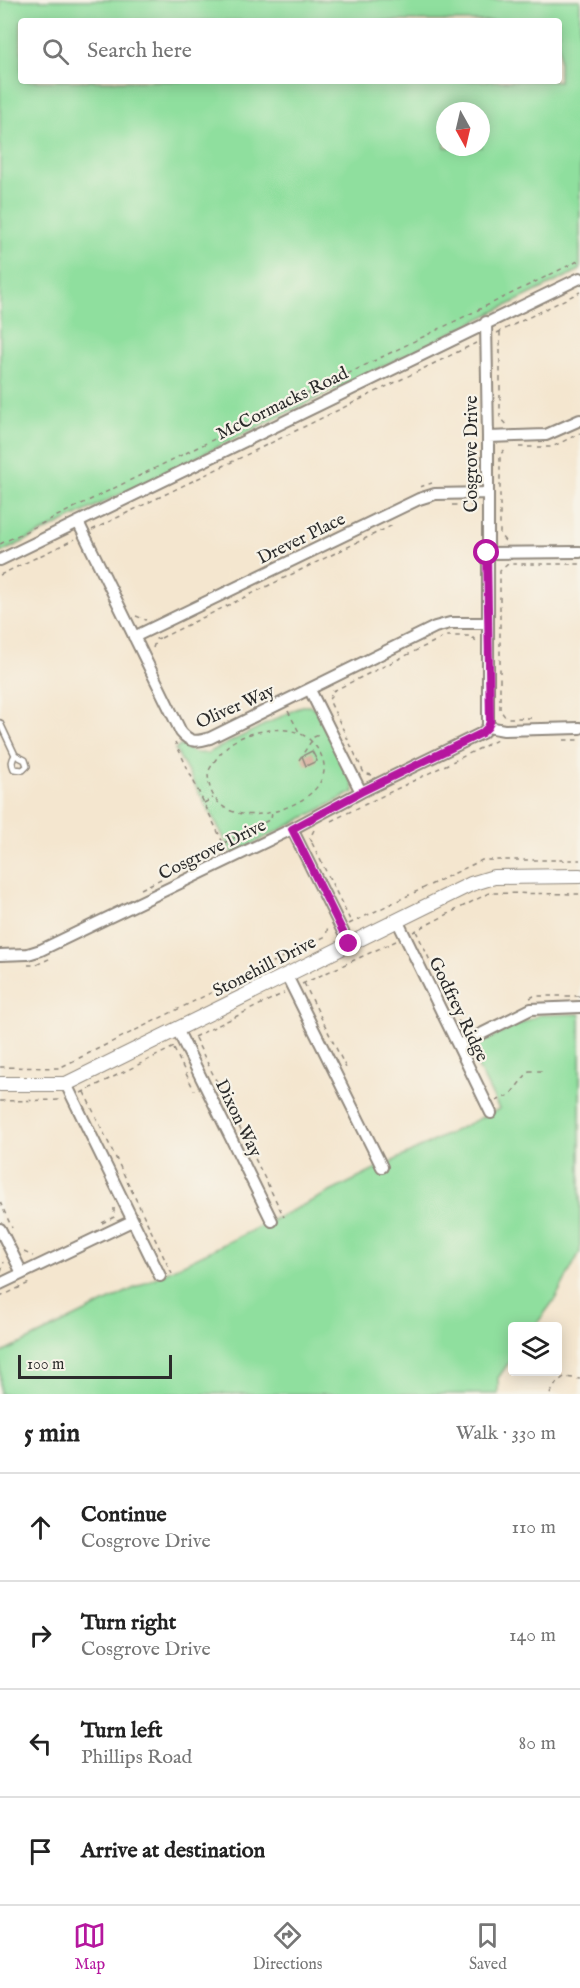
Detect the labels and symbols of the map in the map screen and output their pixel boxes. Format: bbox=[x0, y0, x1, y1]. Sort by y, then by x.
north arrow bbox=[436, 102, 490, 156]
street label: McCormacks Road bbox=[213, 362, 353, 446]
street label: Cosgrove Drive bbox=[461, 396, 484, 512]
street label: Drever Place bbox=[254, 508, 349, 571]
route start bbox=[473, 539, 499, 565]
street label: Oliver Way bbox=[193, 680, 279, 735]
street label: Cosgrove Drive bbox=[155, 814, 270, 886]
route end bbox=[335, 930, 361, 956]
street label: Stonehill Drive bbox=[209, 931, 320, 1003]
street label: Godfrey Ridge bbox=[422, 953, 493, 1066]
street label: Dixon Way bbox=[209, 1076, 266, 1161]
scale bar bbox=[18, 1352, 172, 1380]

